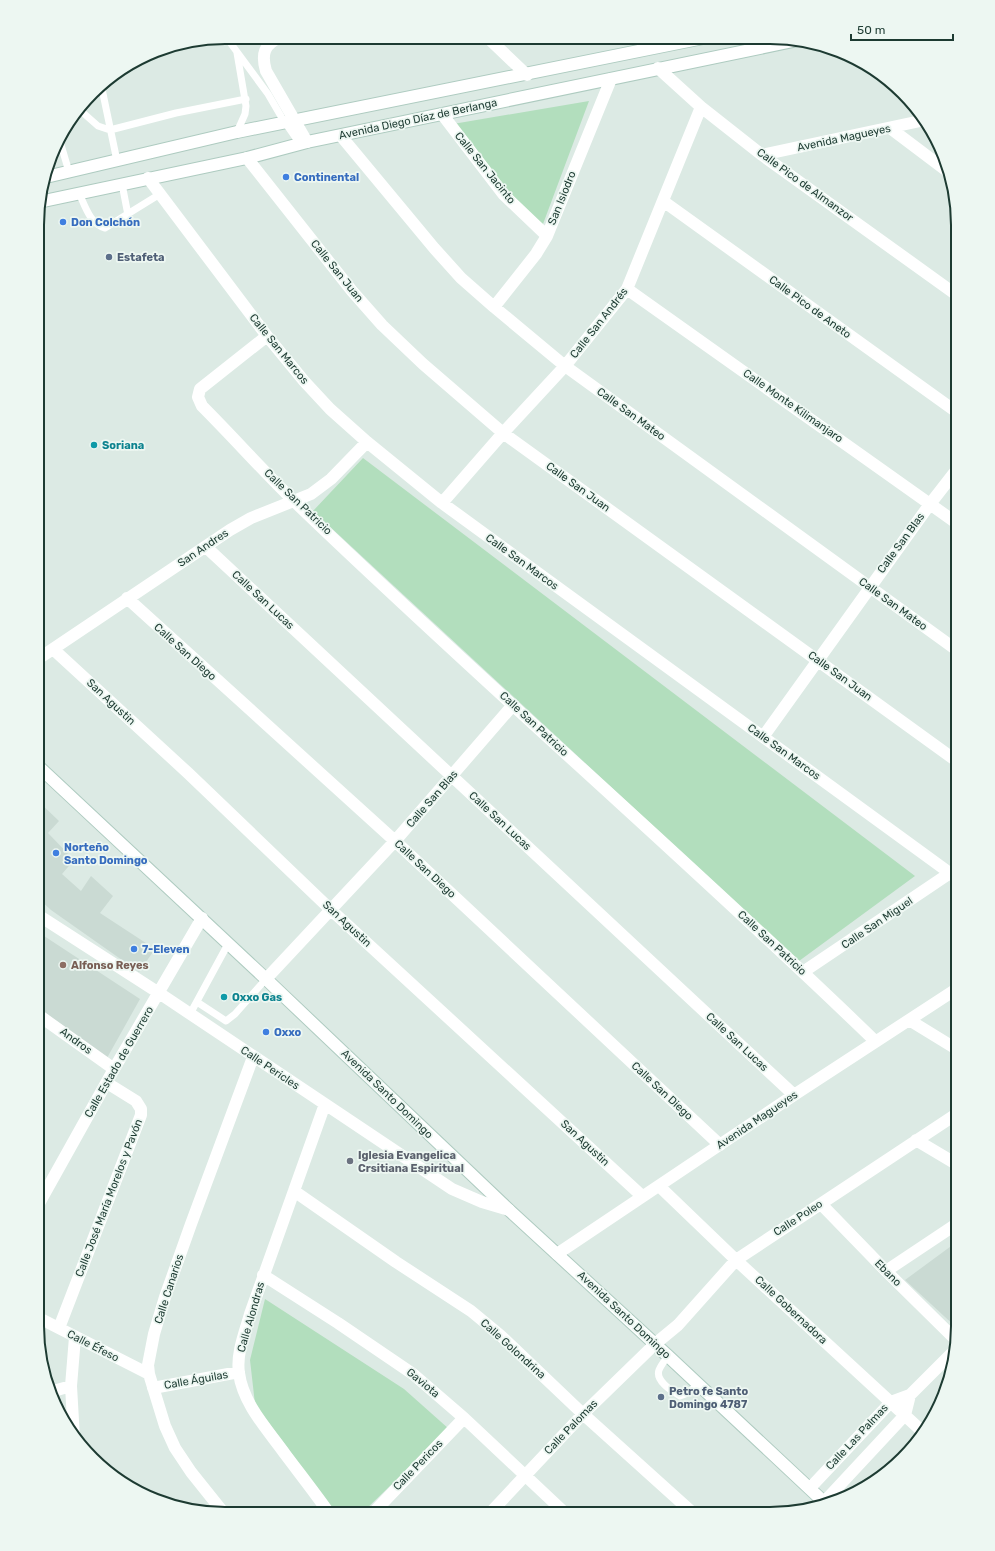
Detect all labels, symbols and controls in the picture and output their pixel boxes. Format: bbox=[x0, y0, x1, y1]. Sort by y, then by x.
scale bar bbox=[851, 16, 953, 42]
text: 50 m bbox=[857, 23, 885, 37]
street label: Avenida Diego Díaz de Berlanga bbox=[338, 96, 498, 142]
street label: Avenida Magueyes bbox=[796, 122, 892, 154]
street label: Calle San Jacinto bbox=[452, 129, 518, 207]
street label: Calle Pico de Almanzor bbox=[754, 146, 856, 225]
street label: San Isiodro bbox=[545, 169, 579, 227]
place label: Continental bbox=[294, 171, 359, 184]
marker: Continental bbox=[281, 172, 291, 182]
place label: Don Colchón bbox=[71, 216, 140, 229]
marker: Don Colchón bbox=[58, 217, 68, 227]
street label: Calle San Juan bbox=[308, 237, 366, 305]
place label: Estafeta bbox=[117, 251, 165, 264]
marker: Estafeta bbox=[104, 252, 114, 262]
street label: Calle Pico de Aneto bbox=[766, 273, 854, 341]
street label: Calle San Andrés bbox=[567, 285, 631, 361]
street label: Calle San Marcos bbox=[247, 311, 312, 387]
street label: Calle Monte Kilimanjaro bbox=[741, 367, 845, 445]
street label: Calle San Mateo bbox=[594, 385, 668, 443]
place label: Soriana bbox=[102, 439, 144, 452]
marker: Soriana bbox=[89, 440, 99, 450]
street label: Calle San Juan bbox=[543, 459, 613, 515]
street label: Calle San Patricio bbox=[261, 466, 335, 538]
street label: Calle San Blas bbox=[875, 510, 928, 576]
street label: San Andres bbox=[175, 526, 231, 570]
street label: Calle San Marcos bbox=[483, 531, 561, 593]
street label: Calle San Lucas bbox=[229, 568, 297, 632]
street label: Calle San Mateo bbox=[856, 575, 930, 633]
street label: Calle San Diego bbox=[151, 621, 219, 683]
street label: Calle San Juan bbox=[805, 648, 875, 704]
street label: San Agustin bbox=[84, 676, 138, 728]
street label: Calle San Patricio bbox=[497, 689, 571, 759]
street label: Calle San Marcos bbox=[745, 721, 823, 783]
street label: Calle San Blas bbox=[404, 767, 461, 830]
street label: Calle San Lucas bbox=[466, 789, 534, 853]
street label: Calle San Diego bbox=[392, 837, 458, 901]
place label: Norteño Santo Domingo bbox=[64, 841, 148, 867]
marker: Norteño Santo Domingo bbox=[51, 848, 61, 858]
street label: Calle San Miguel bbox=[839, 894, 915, 952]
street label: San Agustin bbox=[320, 898, 374, 950]
street label: Calle San Patricio bbox=[735, 908, 809, 978]
place label: 7-Eleven bbox=[142, 943, 190, 956]
marker: 7-Eleven bbox=[129, 944, 139, 954]
place label: Alfonso Reyes bbox=[71, 959, 149, 972]
marker: Alfonso Reyes bbox=[58, 960, 68, 970]
place label: Oxxo Gas bbox=[232, 991, 282, 1004]
marker: Oxxo Gas bbox=[219, 992, 229, 1002]
street label: Calle Estado de Guerrero bbox=[82, 1004, 156, 1120]
street label: Calle San Lucas bbox=[703, 1010, 771, 1074]
street label: Andros bbox=[57, 1025, 95, 1057]
place label: Oxxo bbox=[274, 1026, 301, 1039]
marker: Oxxo bbox=[261, 1027, 271, 1037]
street label: Calle Pericles bbox=[238, 1044, 302, 1093]
street label: Avenida Santo Domingo bbox=[338, 1047, 436, 1141]
street label: Calle San Diego bbox=[629, 1059, 695, 1123]
street label: Avenida Magueyes bbox=[714, 1088, 800, 1152]
street label: Calle José María Morelos y Pavón bbox=[73, 1117, 145, 1279]
street label: San Agustin bbox=[558, 1117, 612, 1169]
place label: Iglesia Evangelica Crsitiana Espiritual bbox=[358, 1149, 464, 1175]
marker: Iglesia Evangelica Crsitiana Espiritual bbox=[345, 1156, 355, 1166]
street label: Calle Poleo bbox=[771, 1197, 825, 1239]
street label: Calle Canarios bbox=[152, 1252, 187, 1325]
street label: Ebano bbox=[872, 1257, 904, 1289]
street label: Avenida Santo Domingo bbox=[575, 1269, 673, 1361]
street label: Calle Gobernadora bbox=[752, 1273, 830, 1347]
street label: Calle Alondras bbox=[235, 1280, 267, 1354]
street label: Calle Golondrina bbox=[478, 1316, 548, 1382]
street label: Calle Éfeso bbox=[65, 1327, 121, 1365]
street label: Gaviota bbox=[404, 1366, 442, 1400]
street label: Calle Águilas bbox=[163, 1368, 229, 1392]
place label: Petro fe Santo Domingo 4787 bbox=[669, 1385, 748, 1411]
marker: Petro fe Santo Domingo 4787 bbox=[656, 1392, 666, 1402]
street label: Calle Palomas bbox=[542, 1397, 601, 1457]
street label: Calle Las Palmas bbox=[823, 1401, 891, 1473]
street label: Calle Pericos bbox=[391, 1437, 446, 1493]

